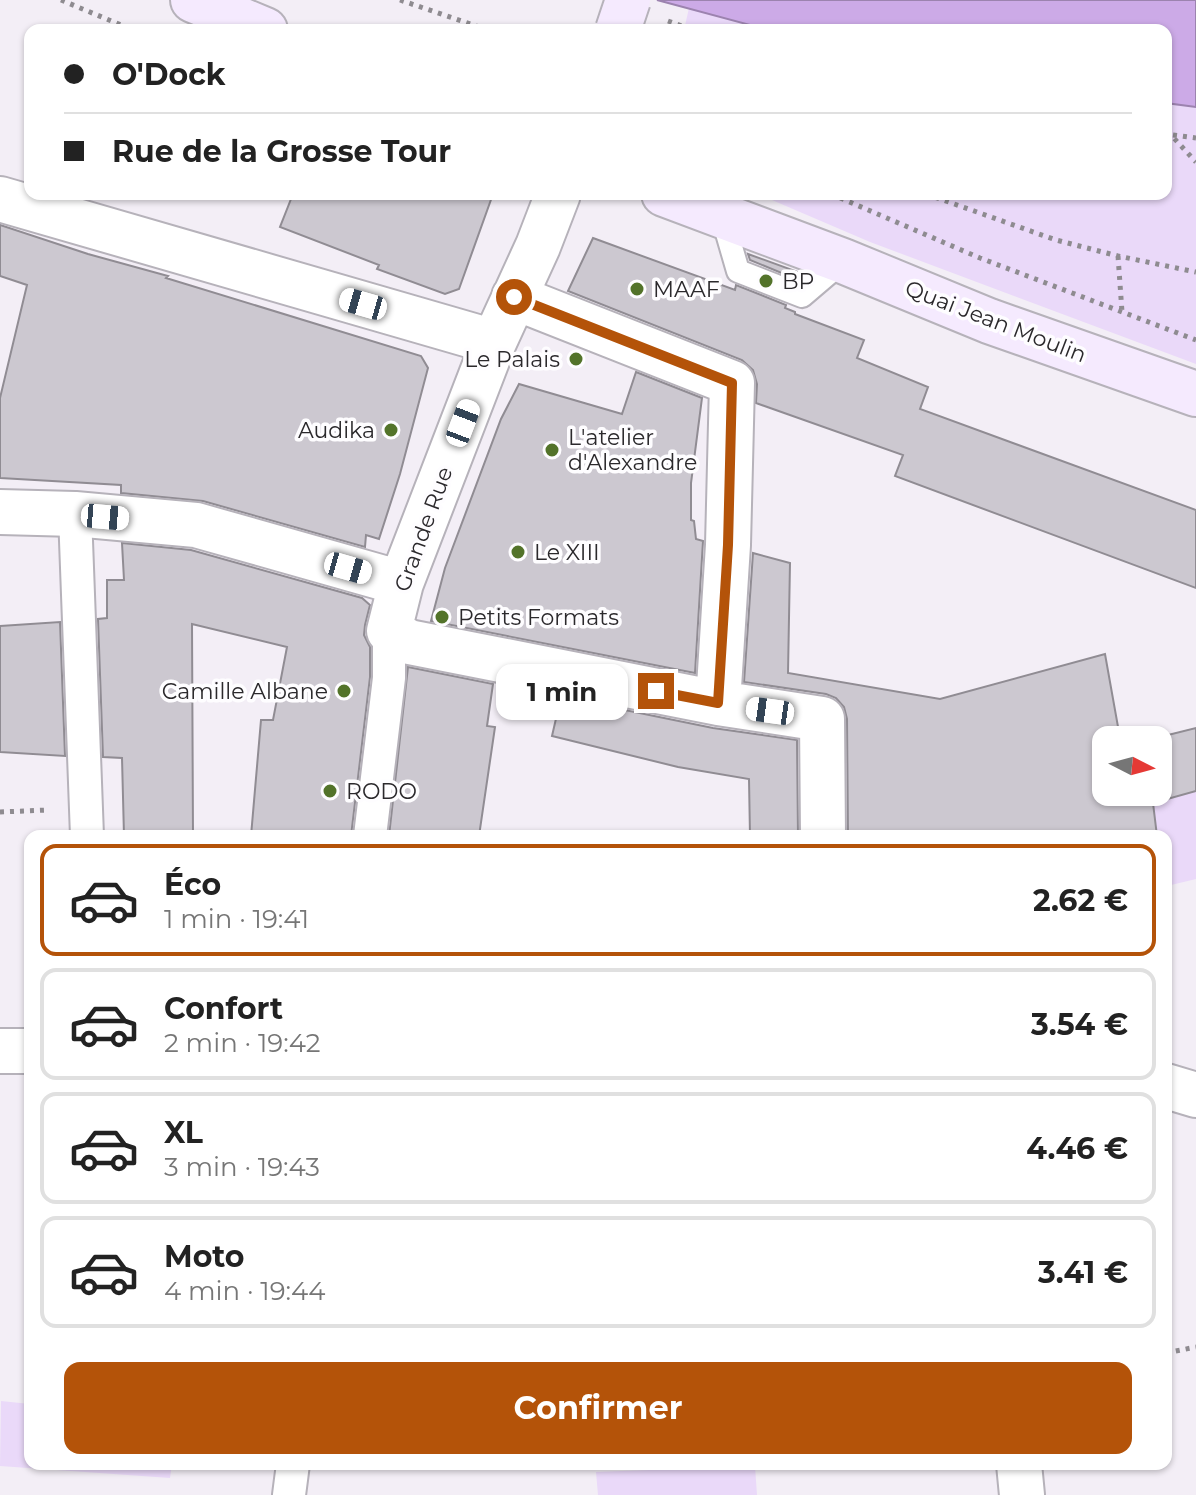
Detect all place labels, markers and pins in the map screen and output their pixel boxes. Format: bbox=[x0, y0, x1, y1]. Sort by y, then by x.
place label: BP bbox=[782, 268, 814, 295]
marker: BP bbox=[757, 272, 775, 290]
place label: MAAF bbox=[653, 276, 720, 303]
marker: MAAF bbox=[628, 280, 646, 298]
place label: Le Palais bbox=[464, 346, 560, 373]
marker: Le Palais bbox=[567, 350, 585, 368]
place label: Audika bbox=[298, 417, 375, 444]
marker: Audika bbox=[382, 421, 400, 439]
place label: L'atelier d'Alexandre bbox=[568, 424, 697, 476]
marker: L'atelier d'Alexandre bbox=[543, 441, 561, 459]
place label: Le XIII bbox=[534, 539, 600, 566]
marker: Le XIII bbox=[509, 543, 527, 561]
place label: Petits Formats bbox=[458, 604, 619, 631]
marker: Petits Formats bbox=[433, 608, 451, 626]
place label: Camille Albane bbox=[162, 678, 328, 705]
marker: Camille Albane bbox=[335, 682, 353, 700]
place label: RODO bbox=[346, 778, 417, 805]
marker: RODO bbox=[321, 782, 339, 800]

